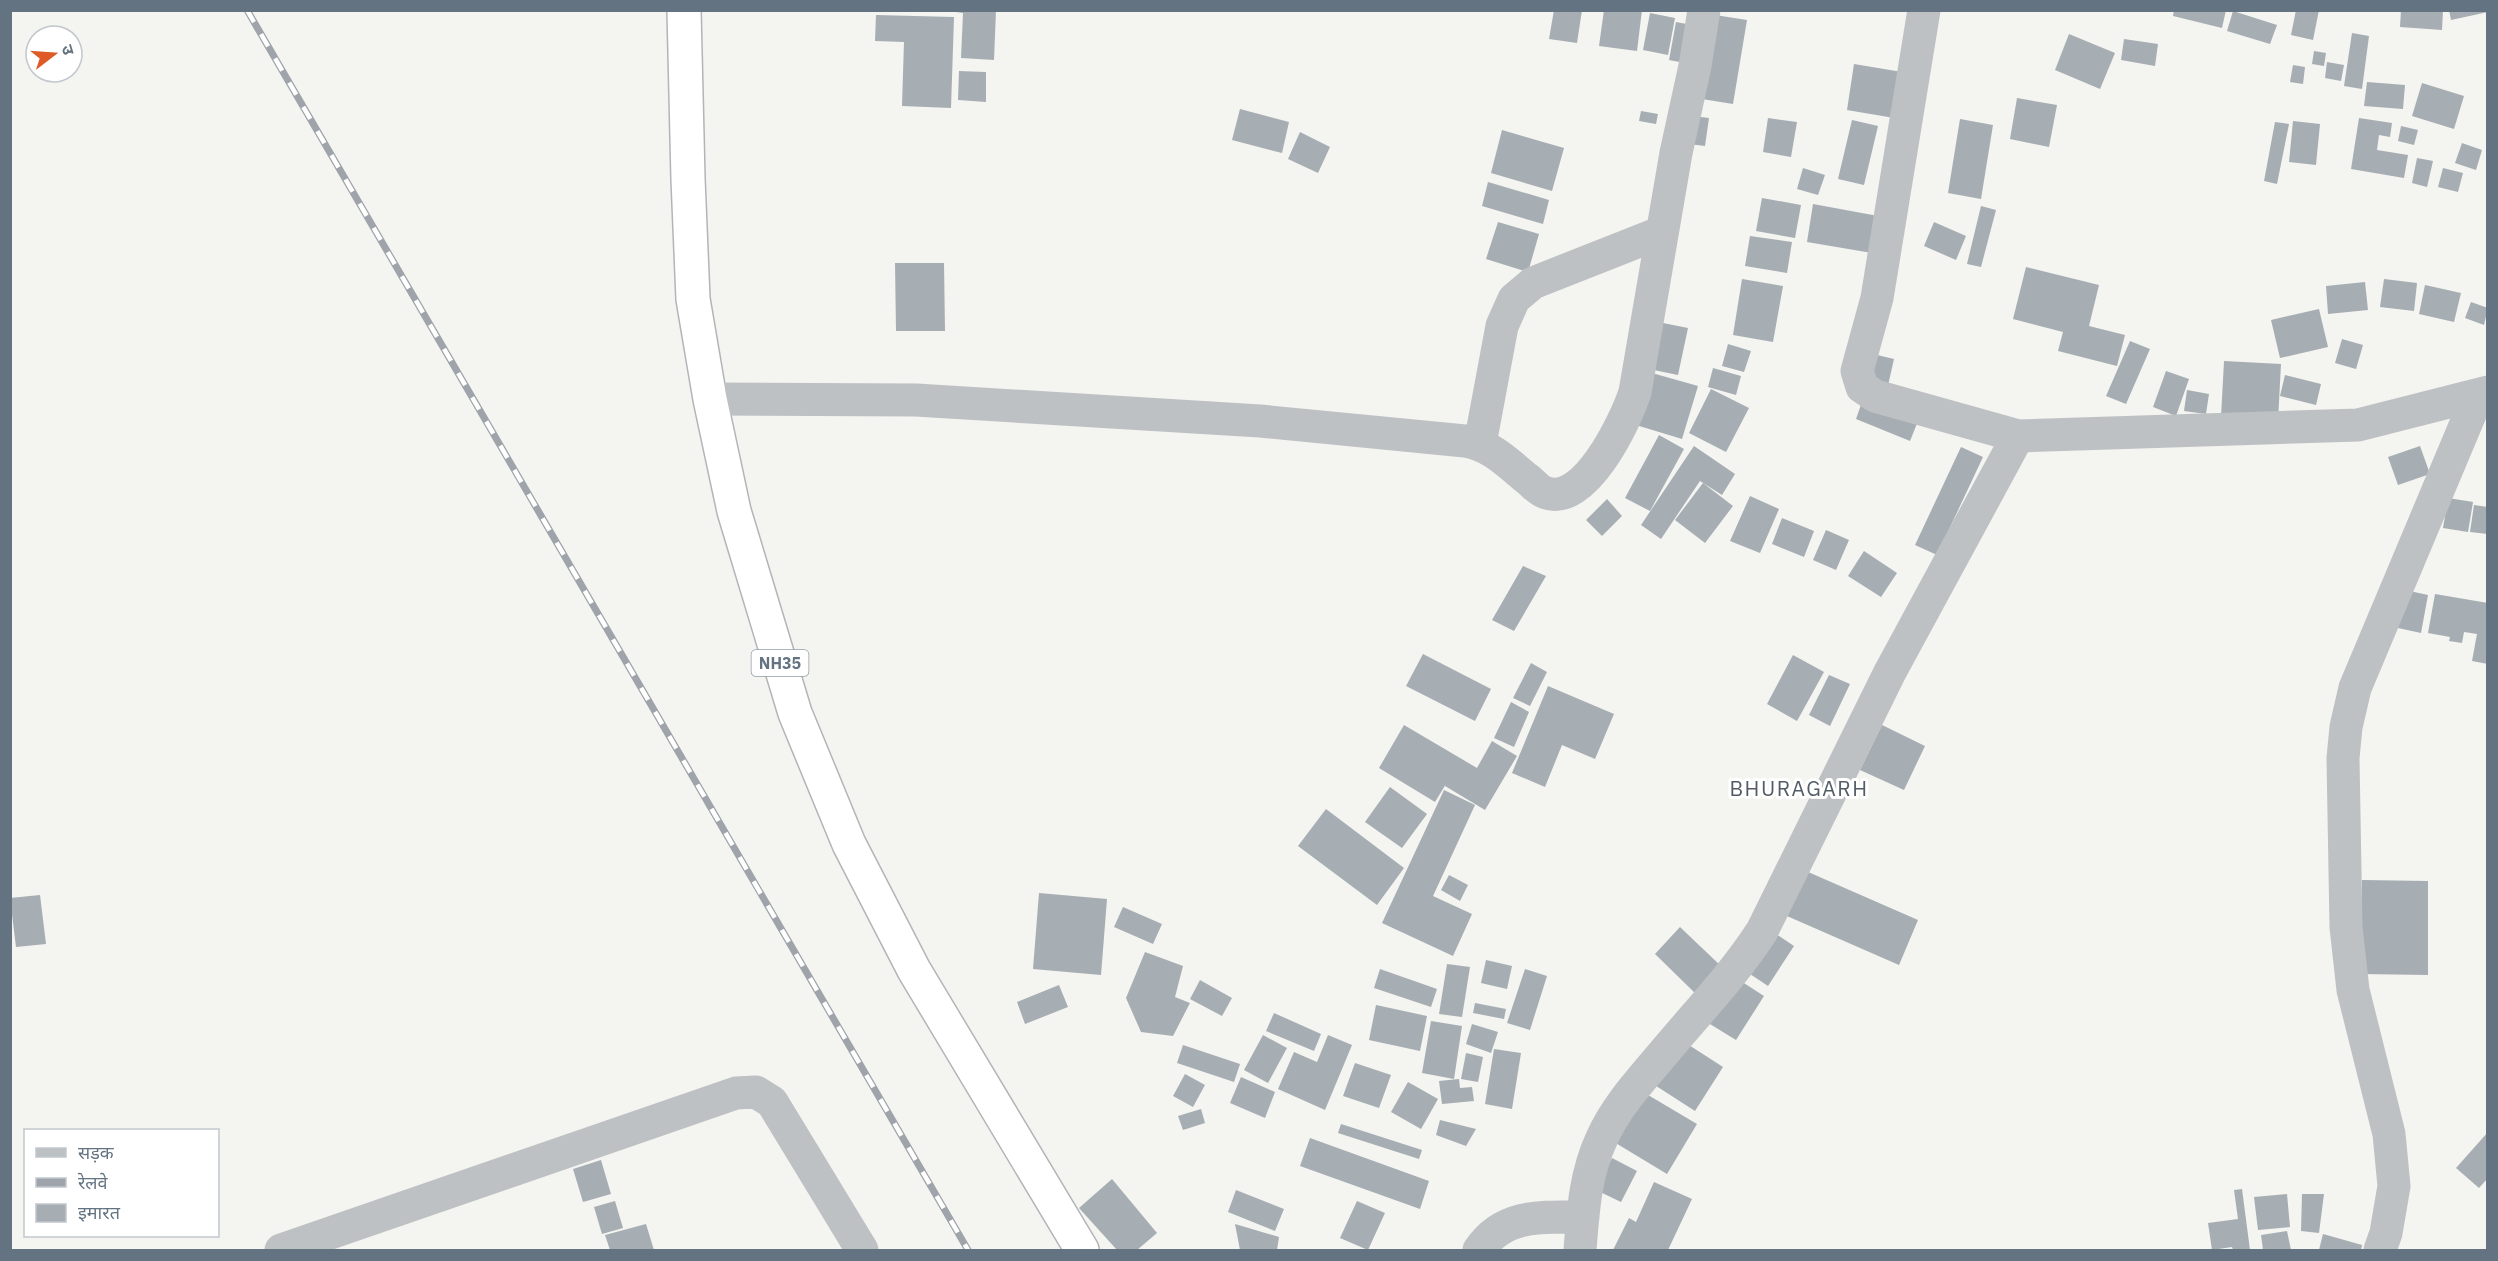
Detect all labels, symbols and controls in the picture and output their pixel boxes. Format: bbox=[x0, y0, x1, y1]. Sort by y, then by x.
north arrow bbox=[24, 24, 84, 84]
text: उ bbox=[57, 42, 79, 58]
road number: NH35 bbox=[752, 650, 808, 676]
district label: BHURAGARH bbox=[1729, 774, 1869, 802]
legend bbox=[24, 1129, 219, 1237]
text: सड़क bbox=[78, 1141, 115, 1164]
text: रेलवे bbox=[77, 1171, 109, 1194]
text: इमारत bbox=[78, 1201, 121, 1224]

